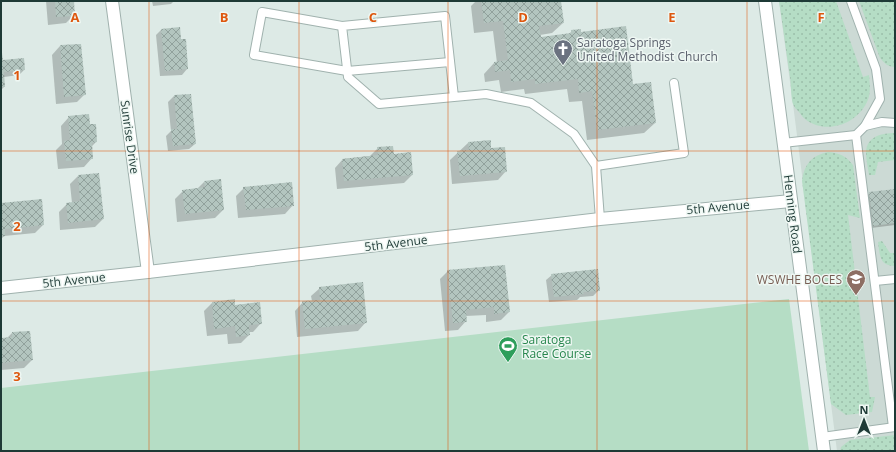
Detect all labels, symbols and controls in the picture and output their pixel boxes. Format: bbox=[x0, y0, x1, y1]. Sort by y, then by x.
text: A bbox=[71, 8, 80, 26]
text: B bbox=[220, 8, 229, 26]
text: C bbox=[369, 8, 377, 26]
text: D bbox=[518, 8, 528, 26]
text: E bbox=[668, 8, 676, 26]
text: F bbox=[817, 8, 825, 26]
place label: Saratoga Springs United Methodist Church bbox=[577, 34, 718, 65]
church icon: Saratoga Springs United Methodist Church bbox=[552, 38, 574, 66]
text: 1 bbox=[13, 66, 21, 84]
street label: Sunrise Drive bbox=[116, 99, 144, 175]
street label: Henning Road bbox=[780, 174, 806, 254]
street label: 5th Avenue bbox=[686, 196, 751, 218]
text: 2 bbox=[13, 217, 21, 235]
street label: 5th Avenue bbox=[363, 231, 429, 255]
street label: 5th Avenue bbox=[42, 268, 107, 292]
school or university icon: WSWHE BOCES bbox=[845, 268, 867, 296]
place label: WSWHE BOCES bbox=[757, 271, 842, 288]
place label: Saratoga Race Course bbox=[522, 331, 591, 362]
sports icon: Saratoga Race Course bbox=[497, 335, 519, 363]
text: 3 bbox=[13, 367, 21, 385]
north arrow bbox=[844, 400, 884, 440]
text: N bbox=[860, 402, 868, 417]

